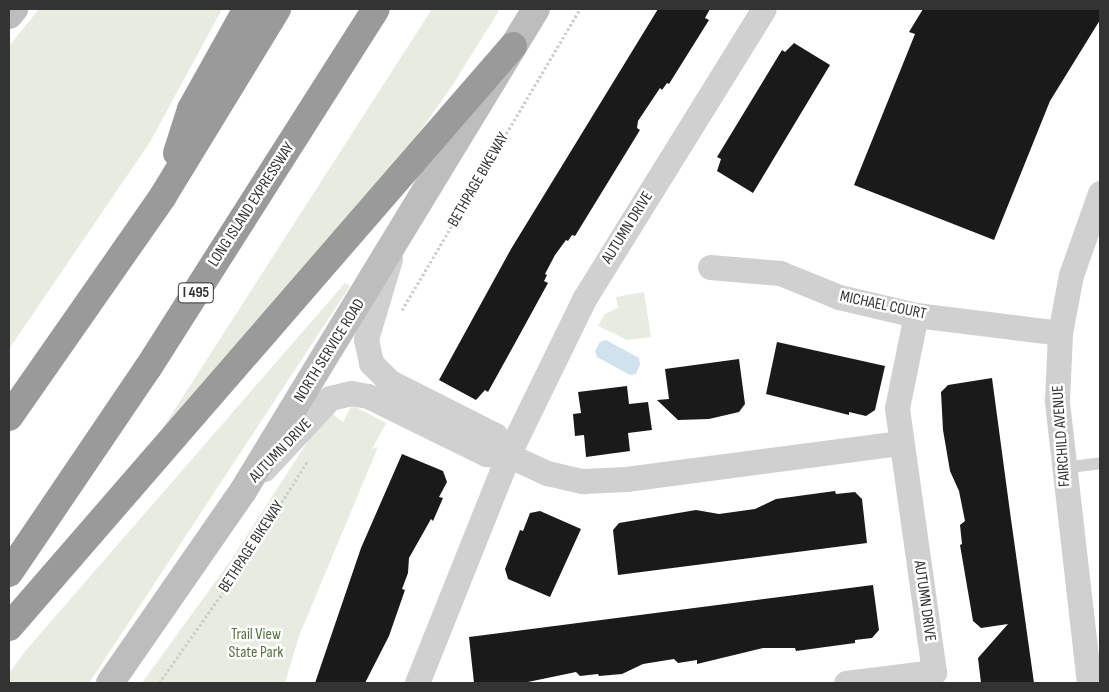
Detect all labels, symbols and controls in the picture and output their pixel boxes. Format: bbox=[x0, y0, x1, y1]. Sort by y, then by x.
street label: BETHPAGE BIKEWAY bbox=[444, 129, 514, 231]
street label: LONG ISLAND EXPRESSWAY bbox=[205, 139, 299, 271]
street label: AUTUMN DRIVE bbox=[598, 188, 658, 268]
road number: I 495 bbox=[177, 280, 215, 306]
street label: MICHAEL COURT bbox=[838, 287, 928, 325]
street label: NORTH SERVICE ROAD bbox=[291, 296, 369, 406]
street label: FAIRCHILD AVENUE bbox=[1049, 385, 1075, 487]
street label: AUTUMN DRIVE bbox=[246, 415, 316, 487]
street label: BETHPAGE BIKEWAY bbox=[215, 497, 289, 597]
street label: AUTUMN DRIVE bbox=[909, 559, 939, 643]
park label: Trail View State Park bbox=[229, 625, 283, 663]

